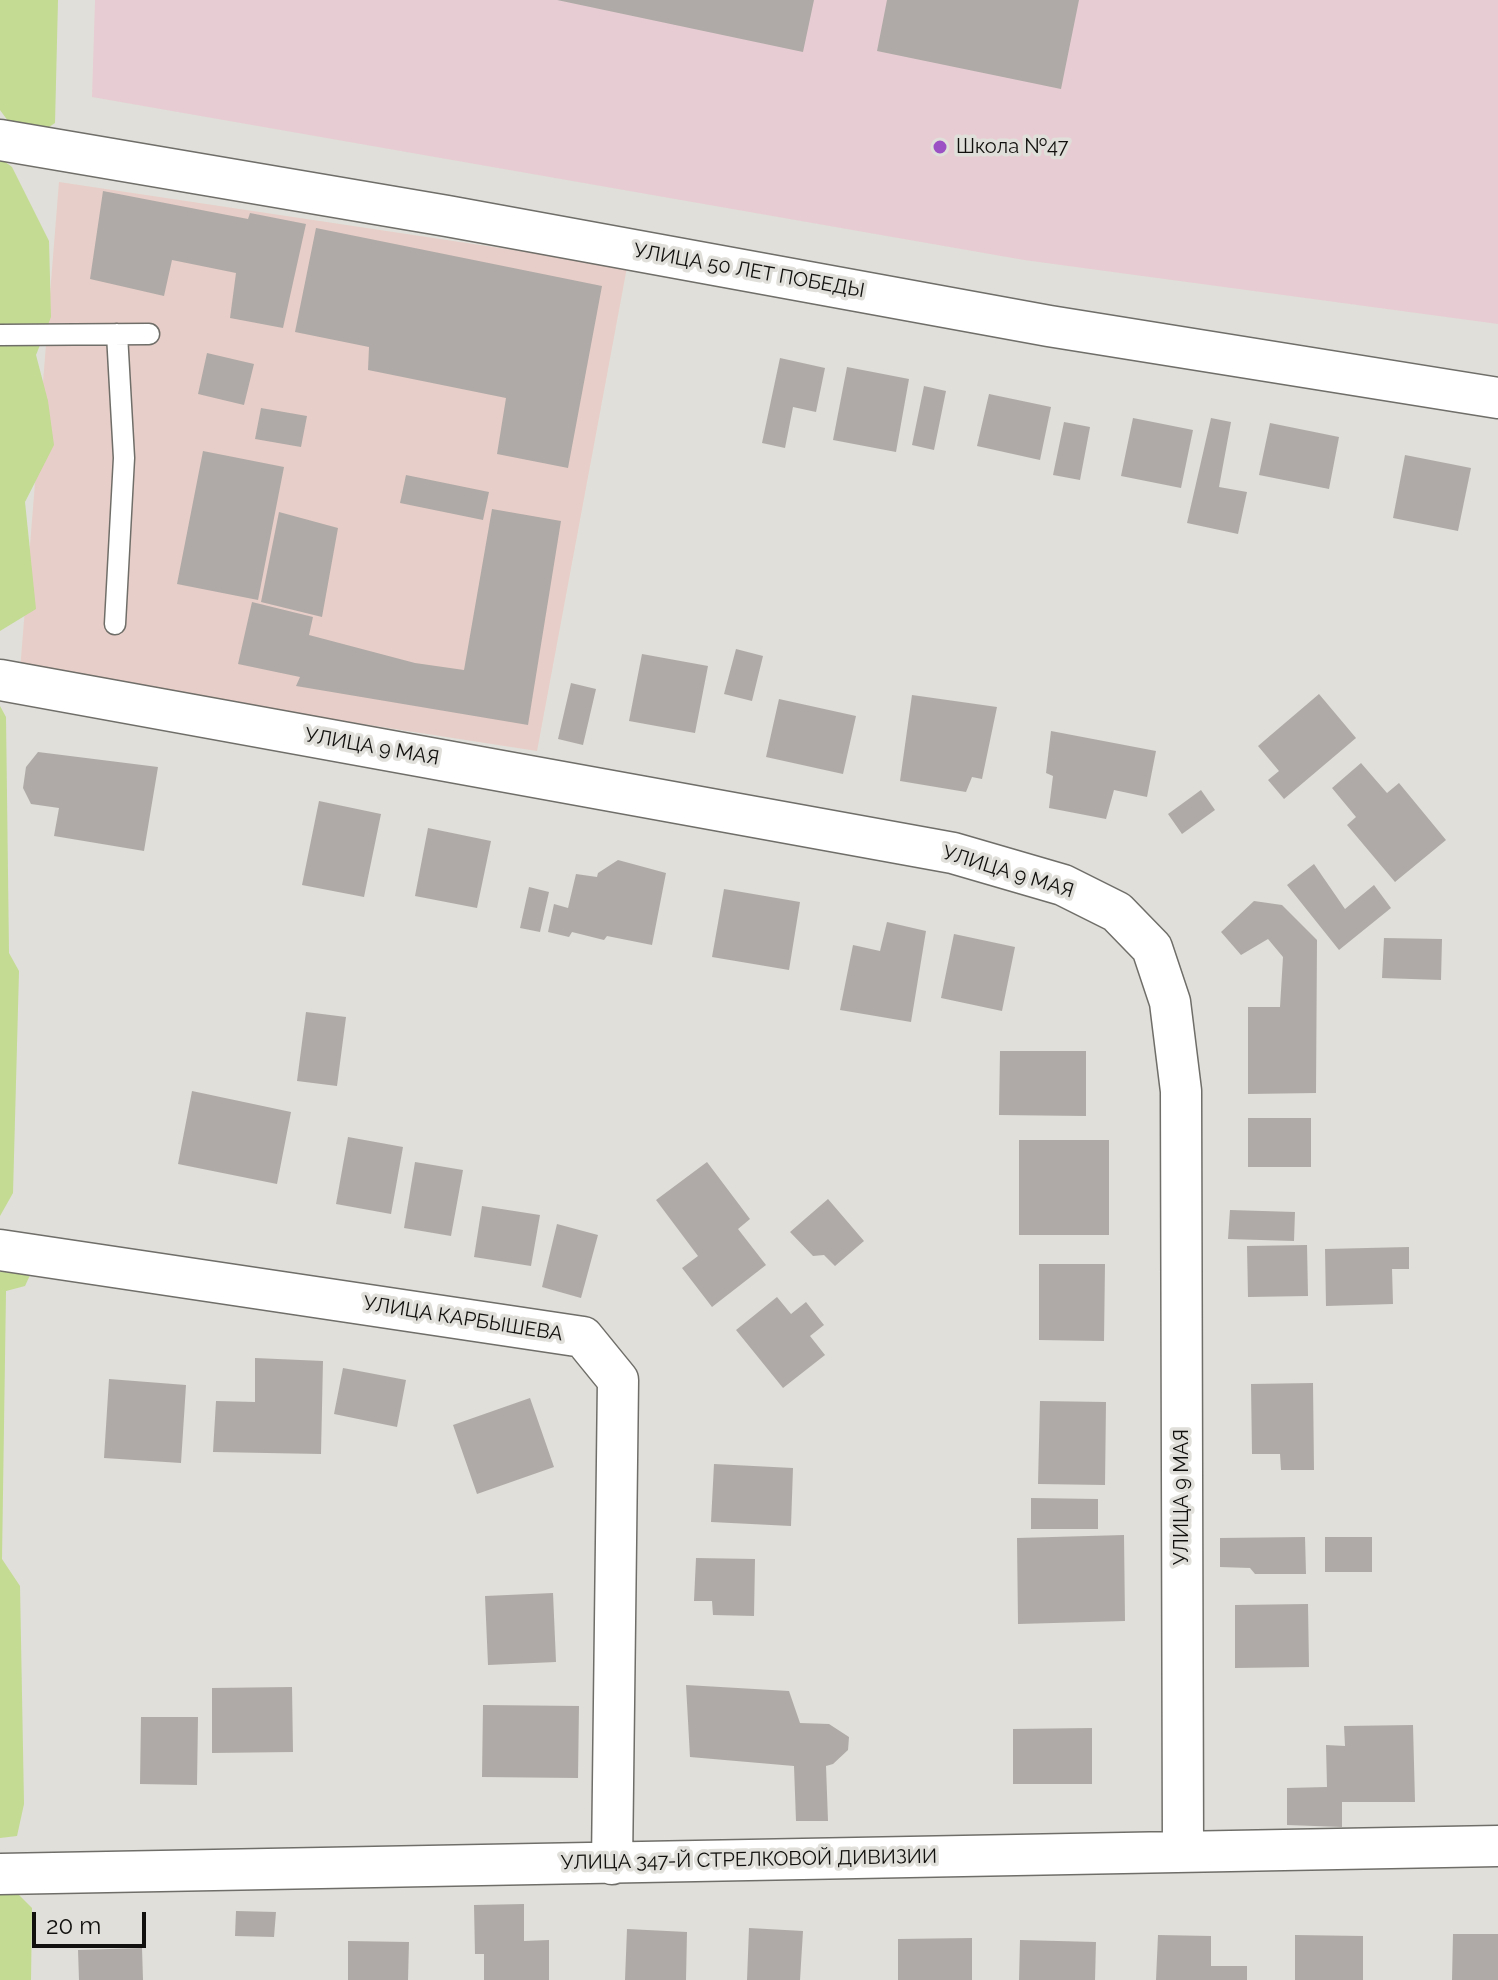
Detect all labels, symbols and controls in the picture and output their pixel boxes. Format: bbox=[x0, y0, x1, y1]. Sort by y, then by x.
place label: Школа №47 bbox=[956, 135, 1068, 159]
marker: Школа №47 bbox=[931, 138, 949, 156]
street label: УЛИЦА 50 ЛЕТ ПОБЕДЫ bbox=[632, 239, 866, 303]
street label: УЛИЦА 9 МАЯ bbox=[303, 723, 441, 771]
street label: УЛИЦА 9 МАЯ bbox=[939, 841, 1077, 903]
street label: УЛИЦА КАРБЫШЕВА bbox=[361, 1291, 565, 1347]
street label: УЛИЦА 9 МАЯ bbox=[1170, 1429, 1194, 1565]
street label: УЛИЦА 347-Й СТРЕЛКОВОЙ ДИВИЗИИ bbox=[561, 1845, 937, 1875]
scale bar bbox=[36, 1896, 150, 1946]
text: 20 m bbox=[46, 1911, 101, 1940]

